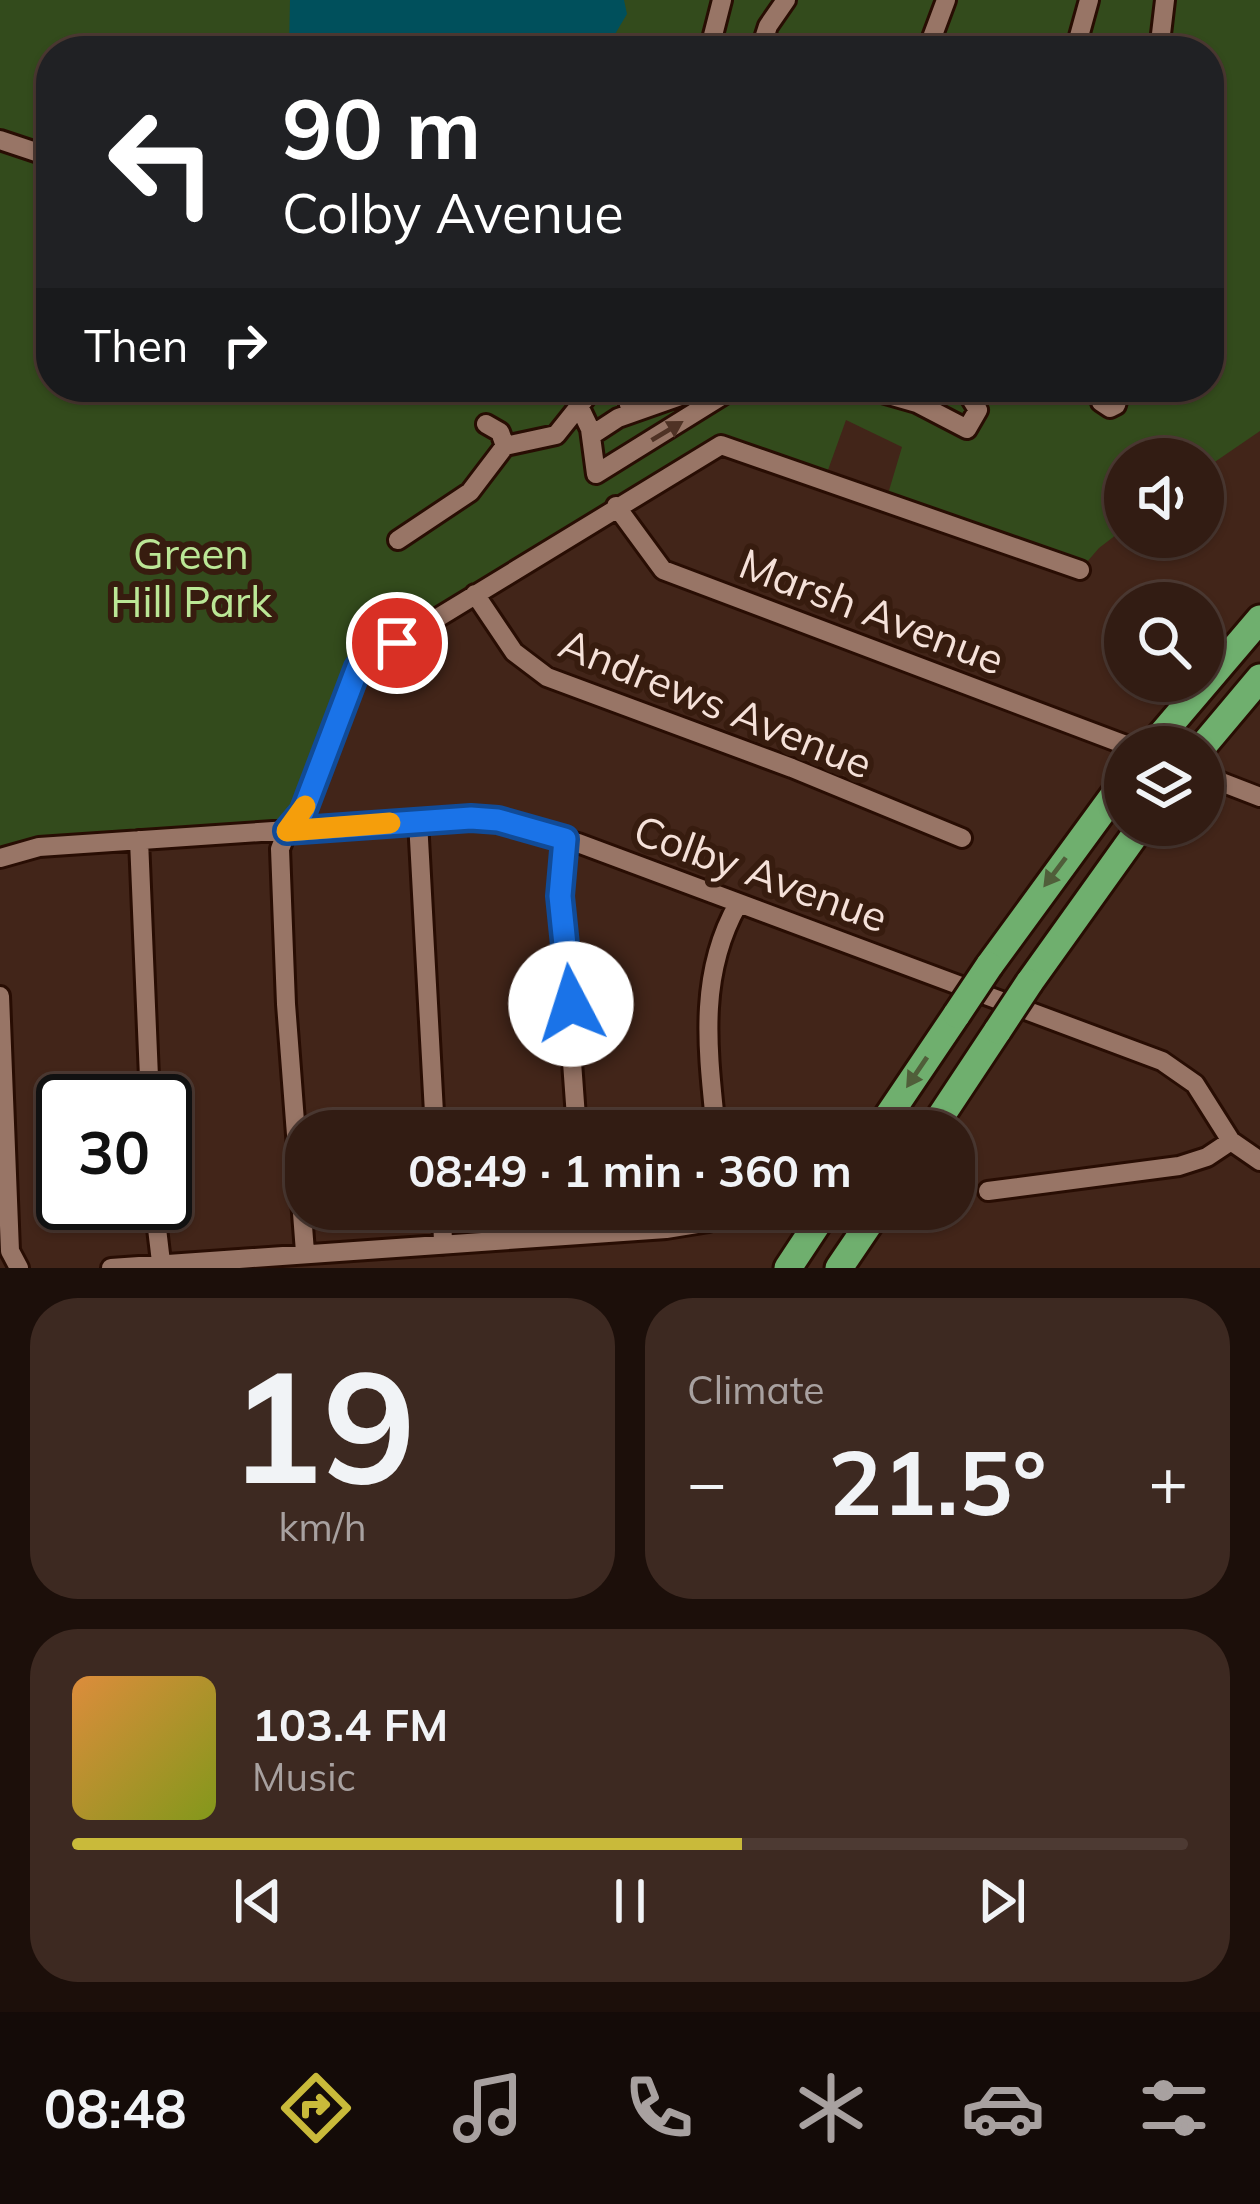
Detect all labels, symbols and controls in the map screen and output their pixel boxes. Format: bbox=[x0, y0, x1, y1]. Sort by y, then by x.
text: 90 m bbox=[282, 75, 481, 180]
icon: left bbox=[84, 84, 240, 240]
text: Colby Avenue bbox=[282, 179, 624, 247]
icon: right bbox=[212, 312, 278, 378]
text: Then bbox=[84, 317, 188, 373]
one-way arrow bbox=[650, 421, 684, 442]
map controls bbox=[1104, 438, 1224, 846]
button: sound bbox=[1104, 438, 1224, 558]
park label: Green Hill Park bbox=[110, 527, 272, 628]
street label: Marsh Avenue bbox=[732, 536, 1012, 686]
button: search bbox=[1104, 582, 1224, 702]
pin bbox=[346, 592, 448, 694]
icon: arrive bbox=[364, 610, 430, 676]
street label: Andrews Avenue bbox=[552, 616, 880, 790]
button: layers bbox=[1104, 726, 1224, 846]
street label: Colby Avenue bbox=[627, 803, 895, 943]
one-way arrow bbox=[1044, 856, 1068, 888]
position arrow bbox=[508, 941, 634, 1067]
one-way arrow bbox=[906, 1055, 929, 1088]
speed limit sign: 30 bbox=[36, 1074, 192, 1230]
text: 08:49 · 1 min · 360 m bbox=[408, 1142, 852, 1198]
text: 19 bbox=[229, 1326, 416, 1522]
text: Climate bbox=[687, 1365, 825, 1414]
text: 21.5° bbox=[828, 1425, 1047, 1538]
text: − bbox=[687, 1440, 727, 1523]
text: + bbox=[1148, 1440, 1188, 1523]
text: km/h bbox=[278, 1502, 367, 1551]
text: 103.4 FM bbox=[252, 1696, 448, 1752]
text: Music bbox=[252, 1752, 356, 1801]
icon: previous bbox=[225, 1868, 291, 1934]
icon: pause bbox=[597, 1868, 663, 1934]
icon: next bbox=[969, 1868, 1035, 1934]
icon: directions bbox=[274, 2066, 358, 2150]
icon: music bbox=[446, 2066, 530, 2150]
icon: phone bbox=[617, 2066, 701, 2150]
icon: climate bbox=[789, 2066, 873, 2150]
icon: car bbox=[961, 2066, 1045, 2150]
icon: filters bbox=[1132, 2066, 1216, 2150]
text: 08:48 bbox=[44, 2074, 187, 2142]

